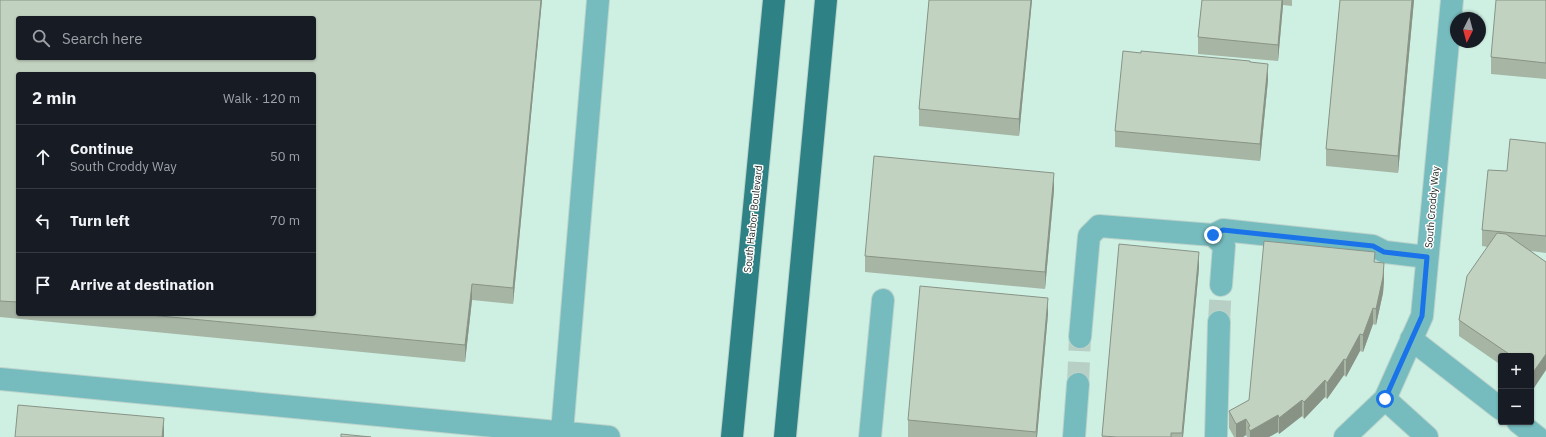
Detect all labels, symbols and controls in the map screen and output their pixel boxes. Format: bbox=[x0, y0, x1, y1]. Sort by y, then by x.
north arrow bbox=[1450, 12, 1486, 48]
search box bbox=[16, 16, 316, 60]
icon: search bbox=[30, 27, 52, 49]
text: Search here bbox=[62, 29, 142, 48]
text: 2 min bbox=[32, 87, 76, 109]
text: Walk · 120 m bbox=[223, 90, 300, 107]
text: Continue bbox=[70, 139, 134, 158]
icon: ahead bbox=[32, 146, 54, 168]
text: 50 m bbox=[270, 148, 300, 165]
text: South Croddy Way bbox=[70, 158, 177, 175]
street label: South Harbor Boulevard bbox=[741, 165, 765, 273]
street label: South Croddy Way bbox=[1422, 166, 1442, 248]
icon: left bbox=[32, 210, 54, 232]
text: Turn left bbox=[70, 211, 130, 230]
text: 70 m bbox=[270, 212, 300, 229]
route end bbox=[1204, 226, 1222, 244]
icon: arrive bbox=[32, 274, 54, 296]
text: Arrive at destination bbox=[70, 275, 214, 294]
map controls bbox=[1498, 353, 1534, 425]
button: + bbox=[1498, 353, 1534, 389]
button: − bbox=[1498, 389, 1534, 425]
route start bbox=[1376, 390, 1394, 408]

